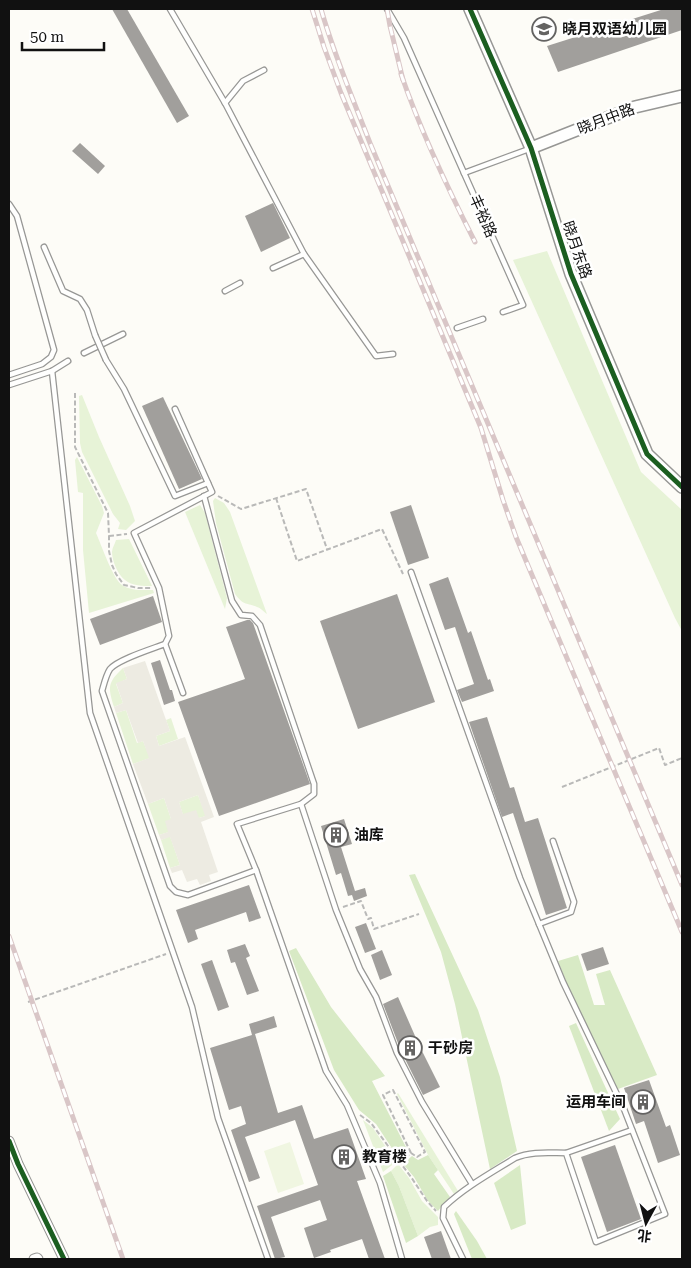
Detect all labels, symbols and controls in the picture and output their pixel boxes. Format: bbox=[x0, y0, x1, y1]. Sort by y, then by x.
school or university icon: 晓月双语幼儿园 bbox=[531, 16, 557, 42]
scale bar bbox=[22, 20, 105, 52]
place label: 晓月双语幼儿园 bbox=[562, 20, 667, 38]
text: 50 m bbox=[30, 28, 65, 46]
street label: 晓月中路 bbox=[575, 100, 637, 138]
street label: 丰裕路 bbox=[466, 192, 500, 240]
street label: 晓月东路 bbox=[559, 219, 595, 281]
building icon: 油库 bbox=[323, 822, 349, 848]
place label: 油库 bbox=[354, 826, 384, 844]
building icon: 干砂房 bbox=[397, 1035, 423, 1061]
place label: 干砂房 bbox=[428, 1039, 473, 1057]
building icon: 运用车间 bbox=[630, 1089, 656, 1115]
place label: 运用车间 bbox=[566, 1093, 626, 1111]
building icon: 教育楼 bbox=[331, 1144, 357, 1170]
place label: 教育楼 bbox=[362, 1148, 407, 1166]
north arrow bbox=[621, 1198, 671, 1248]
text: 北 bbox=[636, 1227, 652, 1245]

